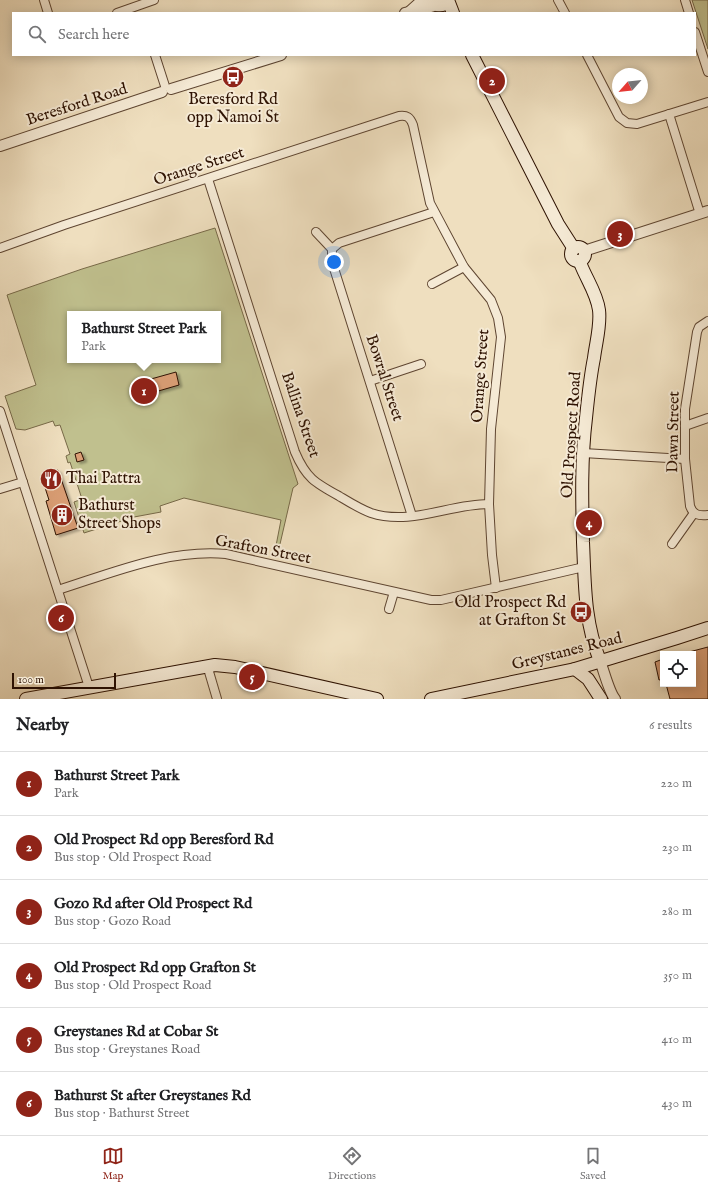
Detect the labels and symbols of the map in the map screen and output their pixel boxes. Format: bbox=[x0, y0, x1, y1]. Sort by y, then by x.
bus stop icon: Beresford Rd opp Namoi St bbox=[220, 64, 246, 90]
pin: 2 bbox=[479, 66, 505, 96]
north arrow bbox=[612, 68, 648, 104]
street label: Beresford Road bbox=[24, 79, 131, 131]
place label: Beresford Rd opp Namoi St bbox=[187, 90, 280, 128]
street label: Orange Street bbox=[151, 143, 247, 191]
pin: 3 bbox=[607, 219, 633, 249]
your location bbox=[324, 252, 344, 272]
street label: Orange Street bbox=[468, 328, 494, 424]
street label: Bowral Street bbox=[361, 332, 408, 424]
street label: Ballina Street bbox=[276, 370, 324, 461]
street label: Old Prospect Road bbox=[558, 370, 586, 499]
pin: 1 bbox=[131, 376, 157, 406]
street label: Dawn Street bbox=[663, 390, 685, 473]
restaurant icon: Thai Pattra bbox=[38, 466, 64, 492]
place label: Thai Pattra bbox=[66, 469, 141, 489]
place label: Bathurst Street Shops bbox=[78, 496, 161, 534]
building icon: Bathurst Street Shops bbox=[49, 502, 75, 528]
pin: 4 bbox=[576, 508, 602, 538]
street label: Grafton Street bbox=[213, 531, 313, 569]
place label: Old Prospect Rd at Grafton St bbox=[455, 593, 567, 631]
bus stop icon: Old Prospect Rd at Grafton St bbox=[568, 599, 594, 625]
pin: 6 bbox=[48, 603, 74, 633]
street label: Greystanes Road bbox=[510, 629, 625, 675]
pin: 5 bbox=[239, 662, 265, 692]
scale bar bbox=[12, 671, 116, 690]

